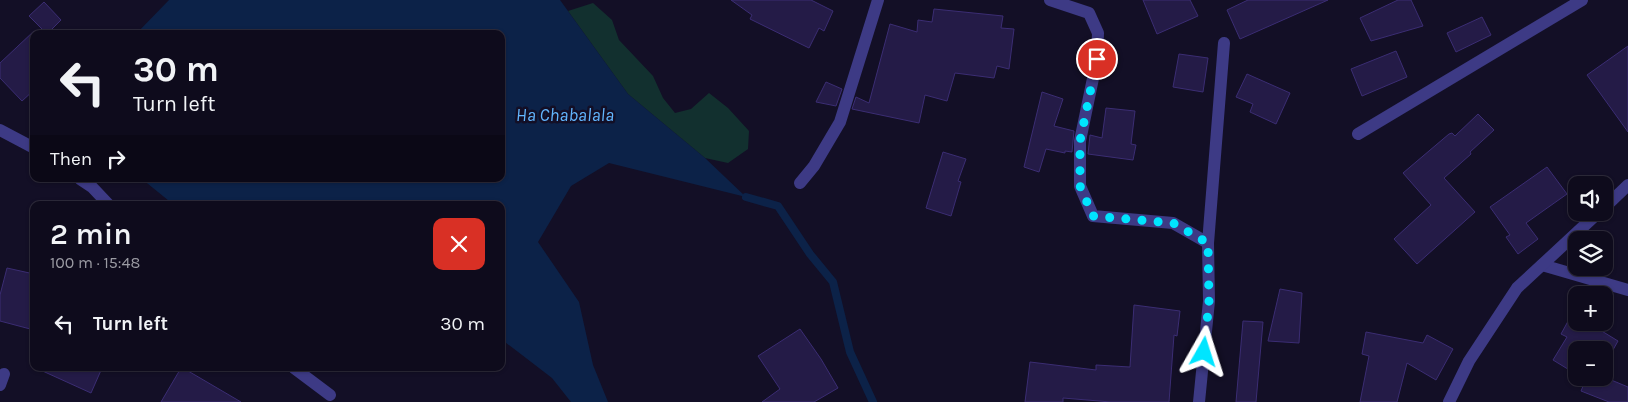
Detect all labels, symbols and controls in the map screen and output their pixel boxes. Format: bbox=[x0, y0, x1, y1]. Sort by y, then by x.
pin bbox=[1076, 38, 1118, 80]
icon: arrive bbox=[1083, 45, 1111, 73]
text: 30 m bbox=[133, 49, 219, 90]
icon: left bbox=[50, 50, 115, 115]
text: Turn left bbox=[133, 91, 216, 117]
water label: Ha Chabalala bbox=[516, 104, 614, 126]
icon: right bbox=[102, 145, 130, 173]
text: Then bbox=[50, 148, 92, 170]
map controls bbox=[1568, 176, 1613, 386]
button: sound bbox=[1568, 176, 1613, 221]
text: 2 min bbox=[50, 216, 132, 252]
button: close bbox=[433, 218, 485, 270]
button: layers bbox=[1568, 231, 1613, 276]
text: 100 m · 15:48 bbox=[50, 253, 140, 272]
button: + bbox=[1568, 286, 1613, 331]
icon: left bbox=[50, 310, 78, 338]
text: Turn left bbox=[93, 313, 168, 335]
text: 30 m bbox=[440, 313, 485, 335]
position arrow bbox=[1177, 325, 1229, 377]
button: − bbox=[1568, 341, 1613, 386]

